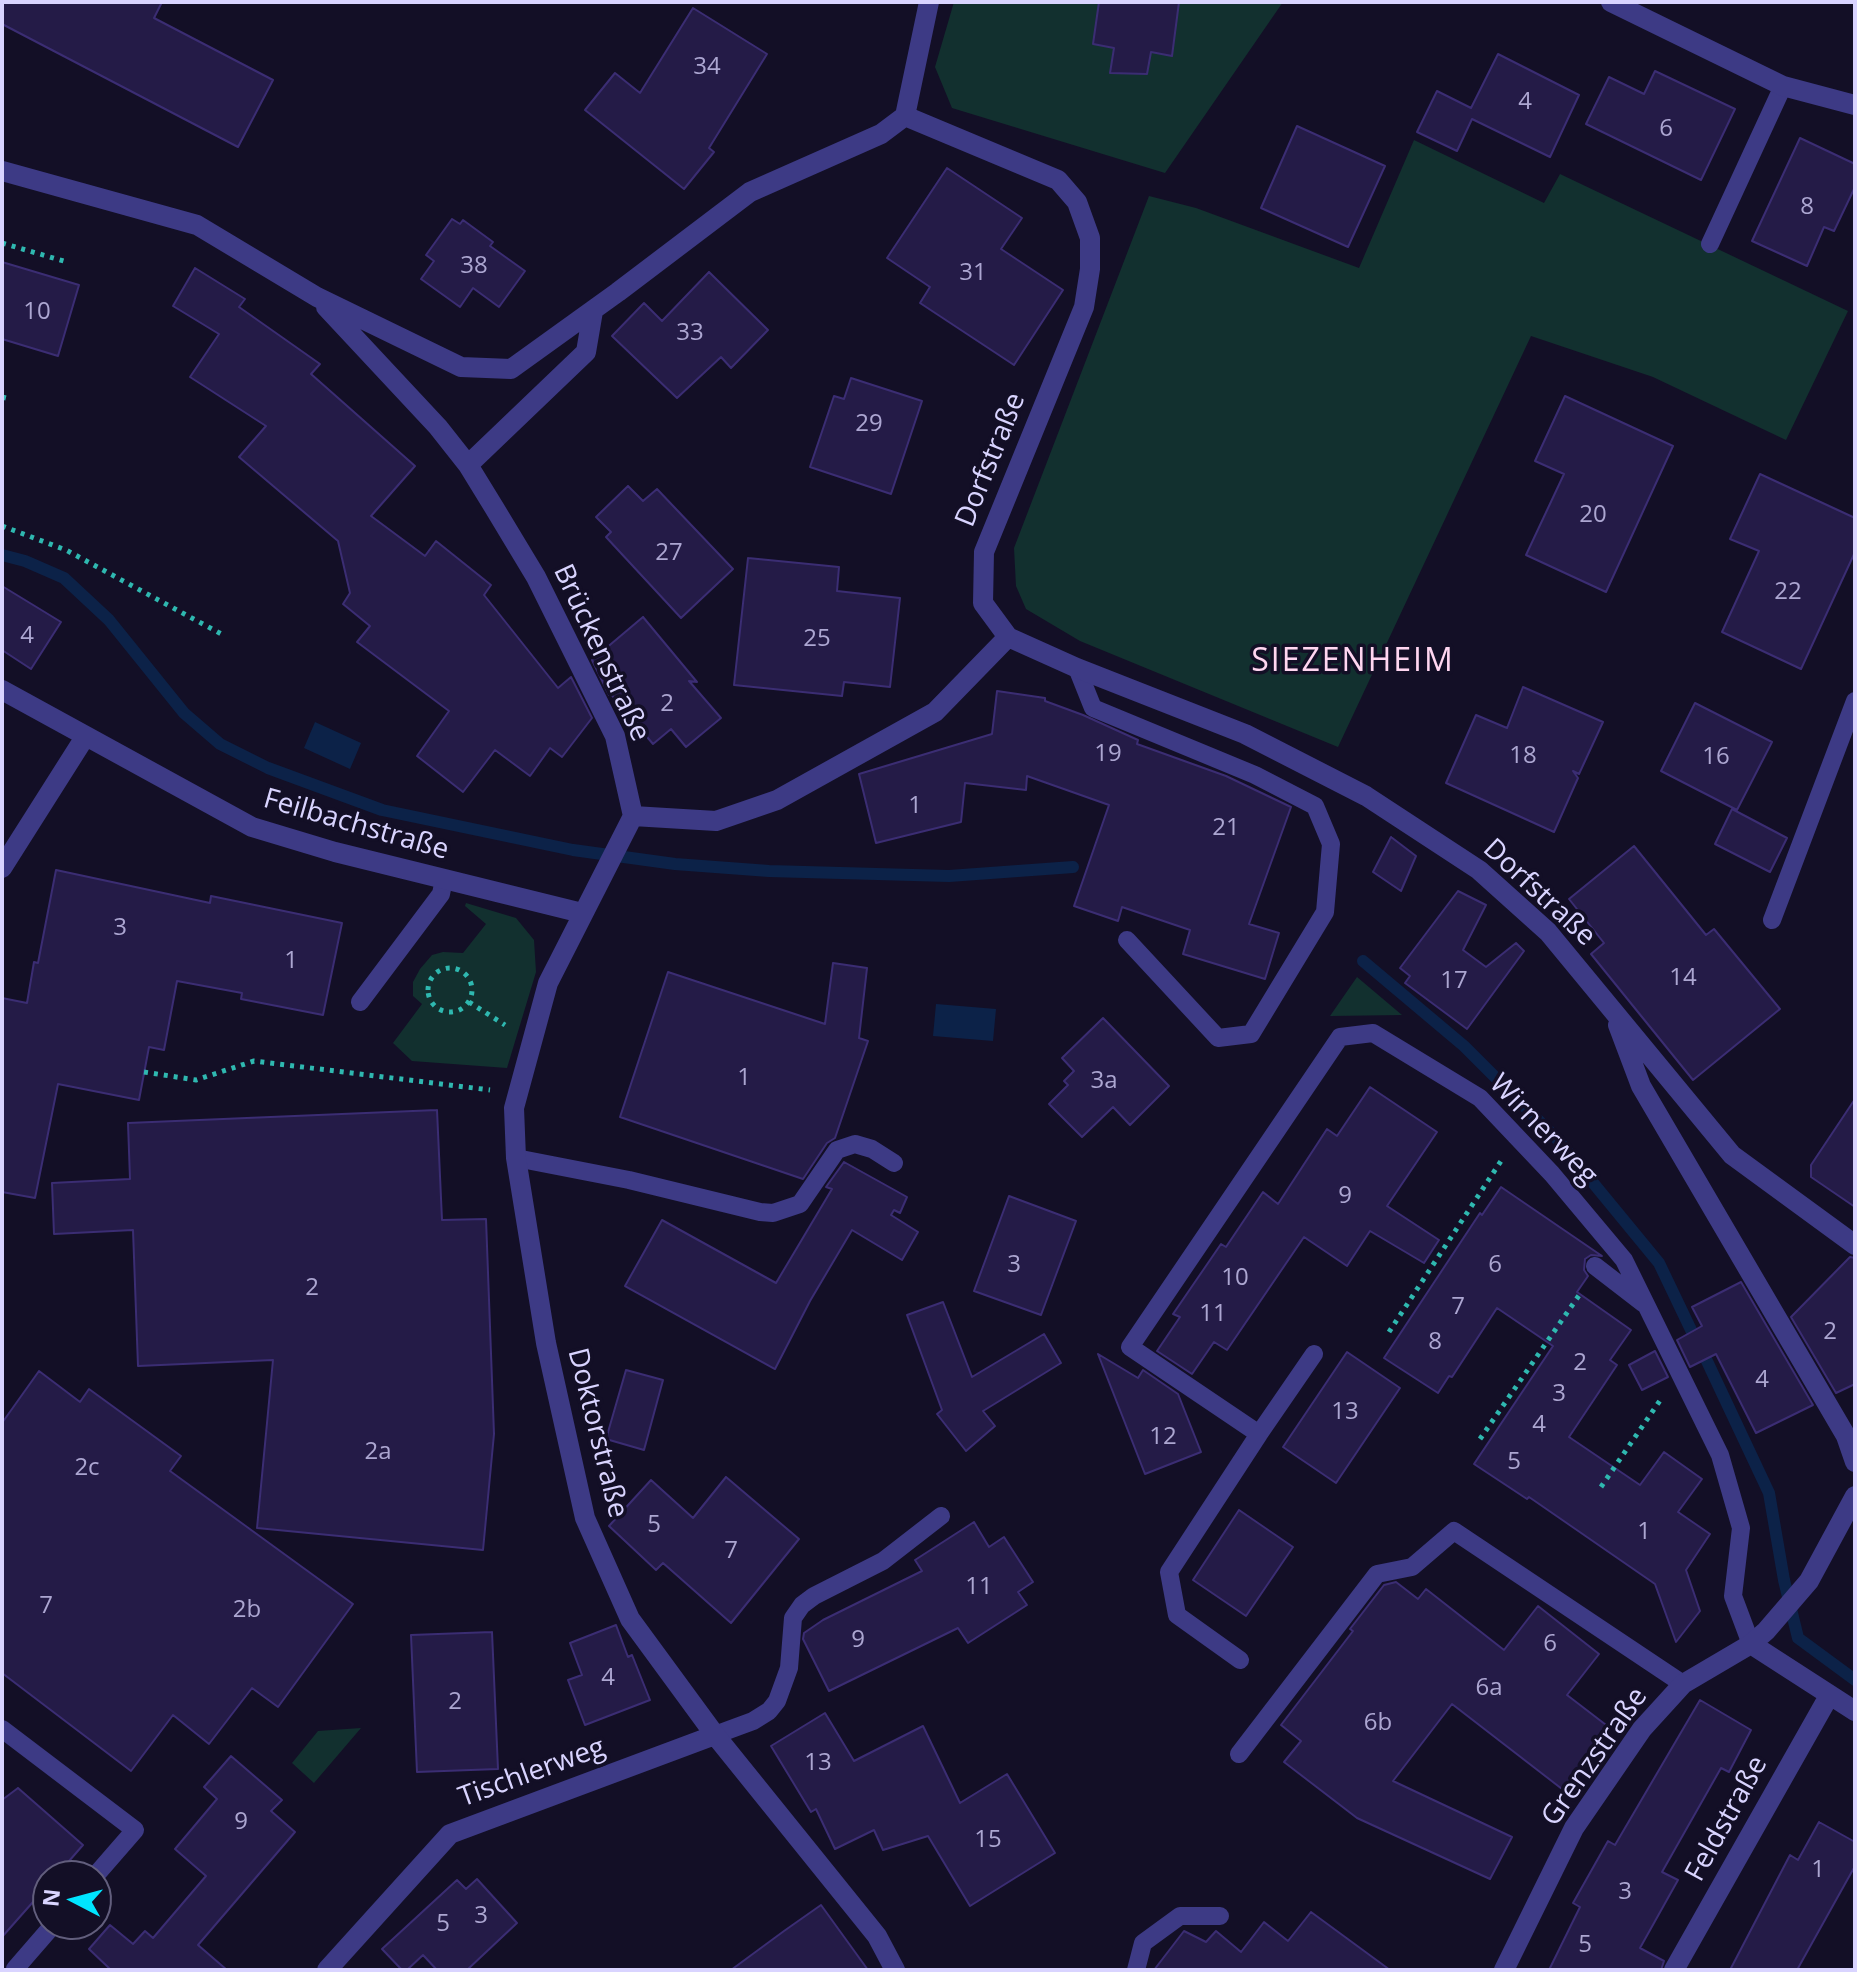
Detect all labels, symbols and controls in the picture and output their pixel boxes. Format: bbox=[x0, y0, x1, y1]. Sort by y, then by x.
house number: 34 bbox=[693, 53, 721, 81]
house number: 4 bbox=[1518, 88, 1532, 116]
house number: 6 bbox=[1659, 115, 1673, 143]
house number: 8 bbox=[1800, 193, 1814, 221]
house number: 38 bbox=[460, 252, 488, 280]
house number: 31 bbox=[959, 259, 987, 287]
house number: 10 bbox=[23, 298, 51, 326]
house number: 33 bbox=[676, 319, 704, 347]
street label: Dorfstraße bbox=[949, 388, 1033, 532]
house number: 29 bbox=[855, 410, 883, 438]
house number: 20 bbox=[1579, 501, 1607, 529]
house number: 27 bbox=[655, 539, 683, 567]
street label: Brückenstraße bbox=[545, 559, 657, 747]
house number: 22 bbox=[1774, 578, 1802, 606]
house number: 4 bbox=[20, 622, 34, 650]
house number: 25 bbox=[803, 625, 831, 653]
district label: SIEZENHEIM bbox=[1251, 643, 1455, 681]
house number: 2 bbox=[660, 690, 674, 718]
house number: 19 bbox=[1094, 740, 1122, 768]
house number: 18 bbox=[1509, 742, 1537, 770]
house number: 16 bbox=[1702, 743, 1730, 771]
street label: Feilbachstraße bbox=[260, 783, 452, 867]
house number: 1 bbox=[908, 792, 922, 820]
house number: 21 bbox=[1212, 814, 1240, 842]
street label: Dorfstraße bbox=[1476, 832, 1602, 954]
house number: 3 bbox=[113, 914, 127, 942]
house number: 1 bbox=[284, 947, 298, 975]
house number: 14 bbox=[1669, 964, 1697, 992]
house number: 17 bbox=[1440, 967, 1468, 995]
house number: 1 bbox=[737, 1064, 751, 1092]
house number: 3a bbox=[1090, 1067, 1118, 1095]
street label: Wirnerweg bbox=[1482, 1067, 1604, 1193]
house number: 9 bbox=[1338, 1182, 1352, 1210]
house number: 3 bbox=[1007, 1251, 1021, 1279]
house number: 6 bbox=[1488, 1251, 1502, 1279]
house number: 10 bbox=[1221, 1264, 1249, 1292]
house number: 2 bbox=[305, 1274, 319, 1302]
house number: 7 bbox=[1451, 1293, 1465, 1321]
house number: 11 bbox=[1199, 1300, 1227, 1328]
house number: 2 bbox=[1823, 1318, 1837, 1346]
house number: 8 bbox=[1428, 1328, 1442, 1356]
street label: Doktorstraße bbox=[560, 1345, 634, 1521]
house number: 2 bbox=[1573, 1349, 1587, 1377]
house number: 4 bbox=[1755, 1366, 1769, 1394]
house number: 3 bbox=[1552, 1380, 1566, 1408]
house number: 13 bbox=[1331, 1398, 1359, 1426]
house number: 4 bbox=[1532, 1411, 1546, 1439]
house number: 12 bbox=[1149, 1423, 1177, 1451]
house number: 2a bbox=[364, 1438, 392, 1466]
house number: 5 bbox=[1507, 1448, 1521, 1476]
house number: 2c bbox=[74, 1454, 100, 1482]
house number: 5 bbox=[647, 1511, 661, 1539]
house number: 1 bbox=[1637, 1518, 1651, 1546]
house number: 7 bbox=[724, 1537, 738, 1565]
house number: 11 bbox=[965, 1573, 993, 1601]
house number: 7 bbox=[39, 1592, 53, 1620]
house number: 2b bbox=[233, 1596, 261, 1624]
house number: 9 bbox=[851, 1626, 865, 1654]
house number: 6 bbox=[1543, 1630, 1557, 1658]
house number: 4 bbox=[601, 1664, 615, 1692]
house number: 6a bbox=[1475, 1674, 1503, 1702]
street label: Grenzstraße bbox=[1535, 1681, 1655, 1833]
house number: 2 bbox=[448, 1688, 462, 1716]
house number: 6b bbox=[1364, 1709, 1392, 1737]
street label: Tischlerweg bbox=[454, 1731, 610, 1815]
house number: 13 bbox=[804, 1749, 832, 1777]
street label: Feldstraße bbox=[1679, 1751, 1775, 1887]
house number: 9 bbox=[234, 1808, 248, 1836]
house number: 15 bbox=[974, 1826, 1002, 1854]
house number: 1 bbox=[1811, 1856, 1825, 1884]
north arrow bbox=[32, 1860, 112, 1940]
house number: 3 bbox=[1618, 1878, 1632, 1906]
text: N bbox=[34, 1887, 66, 1908]
house number: 3 bbox=[474, 1902, 488, 1930]
house number: 5 bbox=[436, 1910, 450, 1938]
house number: 5 bbox=[1578, 1931, 1592, 1959]

